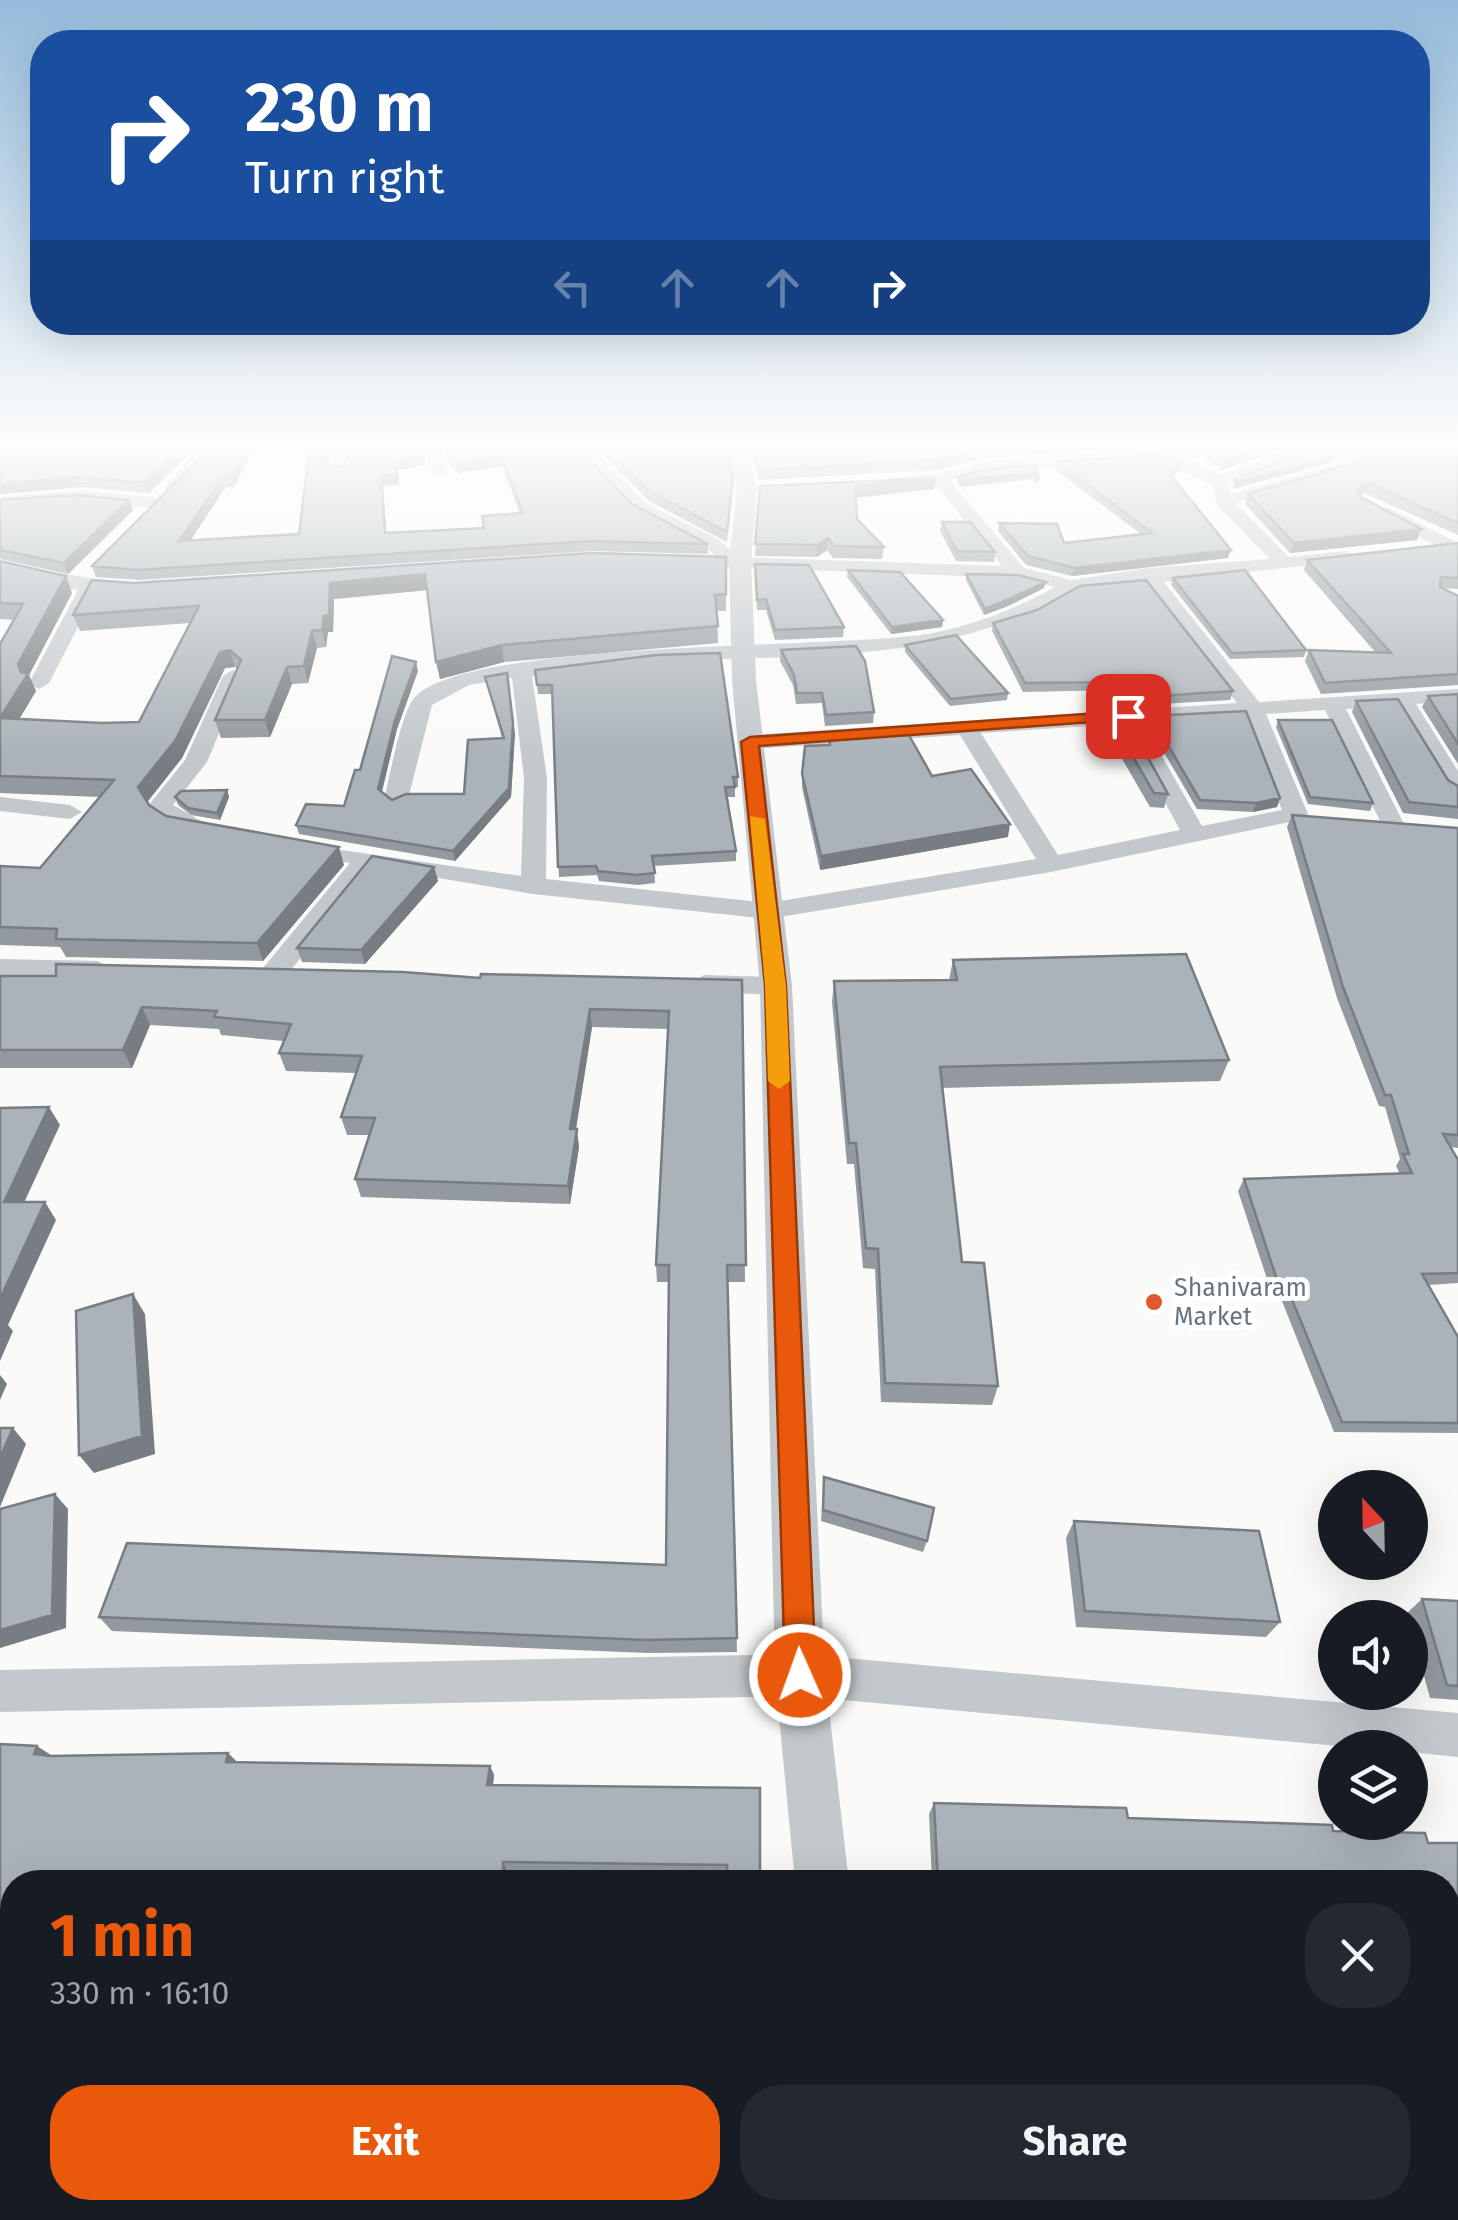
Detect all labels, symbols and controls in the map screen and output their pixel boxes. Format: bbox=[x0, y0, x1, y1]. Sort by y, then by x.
text: 230 m bbox=[245, 66, 434, 150]
icon: right bbox=[80, 70, 210, 200]
text: Turn right bbox=[245, 151, 444, 205]
icon: left bbox=[545, 260, 600, 315]
icon: ahead bbox=[650, 260, 705, 315]
icon: ahead bbox=[755, 260, 810, 315]
icon: right bbox=[860, 260, 915, 315]
pin bbox=[1086, 674, 1171, 759]
icon: arrive bbox=[1101, 689, 1156, 744]
place label: Shanivaram Market bbox=[1174, 1273, 1307, 1332]
marker: Shanivaram Market bbox=[1143, 1291, 1165, 1313]
north arrow bbox=[1318, 1470, 1428, 1580]
map controls bbox=[1318, 1470, 1428, 1840]
button: sound bbox=[1318, 1600, 1428, 1710]
position arrow bbox=[748, 1623, 852, 1727]
button: layers bbox=[1318, 1730, 1428, 1840]
text: 1 min bbox=[50, 1900, 194, 1972]
button: close bbox=[1305, 1903, 1410, 2008]
text: 330 m · 16:10 bbox=[50, 1974, 229, 2012]
button: Exit bbox=[50, 2085, 720, 2200]
button: Share bbox=[740, 2085, 1410, 2200]

